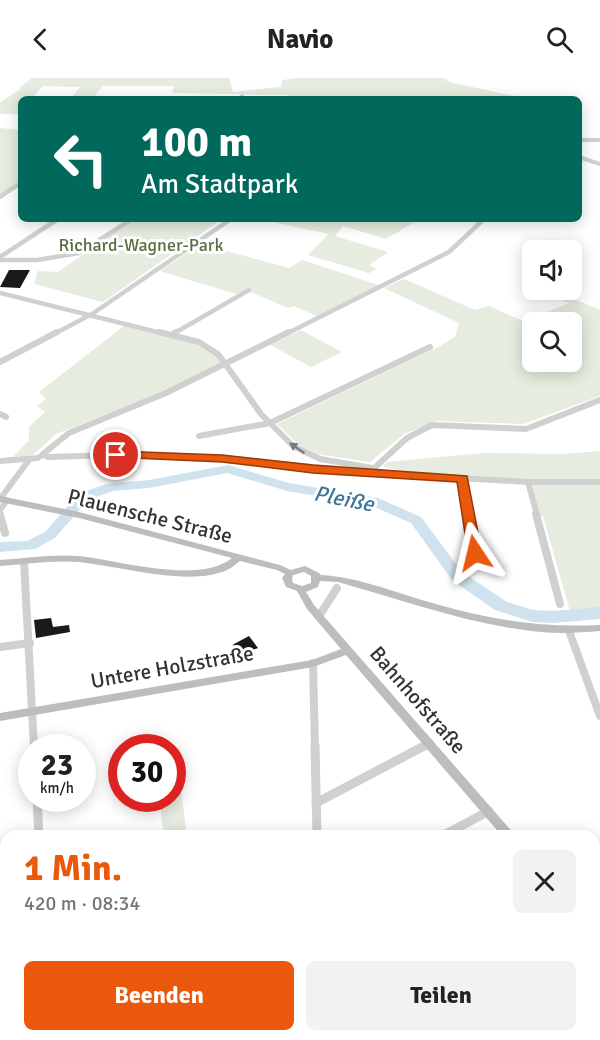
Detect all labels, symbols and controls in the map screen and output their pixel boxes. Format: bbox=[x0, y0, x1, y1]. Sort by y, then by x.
icon: back bbox=[24, 23, 57, 56]
text: Navio bbox=[267, 23, 333, 56]
icon: search bbox=[543, 23, 576, 56]
text: 100 m bbox=[141, 117, 252, 168]
icon: left bbox=[42, 120, 120, 198]
text: Am Stadtpark bbox=[141, 168, 298, 201]
park label: Richard-Wagner-Park bbox=[59, 234, 223, 256]
map controls bbox=[522, 240, 582, 372]
button: sound bbox=[522, 240, 582, 300]
button: search bbox=[522, 312, 582, 372]
pin bbox=[90, 429, 141, 480]
icon: arrive bbox=[99, 438, 132, 471]
one-way arrow bbox=[289, 443, 305, 454]
water label: Pleiße bbox=[312, 479, 377, 518]
street label: Plauensche Straße bbox=[65, 483, 235, 549]
position arrow bbox=[443, 521, 507, 585]
street label: Untere Holzstraße bbox=[88, 640, 256, 694]
street label: Bahnhofstraße bbox=[364, 641, 472, 759]
speed limit sign: 30 bbox=[108, 734, 186, 812]
text: 23 bbox=[41, 747, 73, 784]
text: km/h bbox=[40, 779, 74, 797]
text: 1 Min. bbox=[24, 846, 122, 891]
button: close bbox=[513, 850, 576, 913]
text: 420 m · 08:34 bbox=[24, 891, 140, 916]
button: Beenden bbox=[24, 961, 294, 1030]
button: Teilen bbox=[306, 961, 576, 1030]

